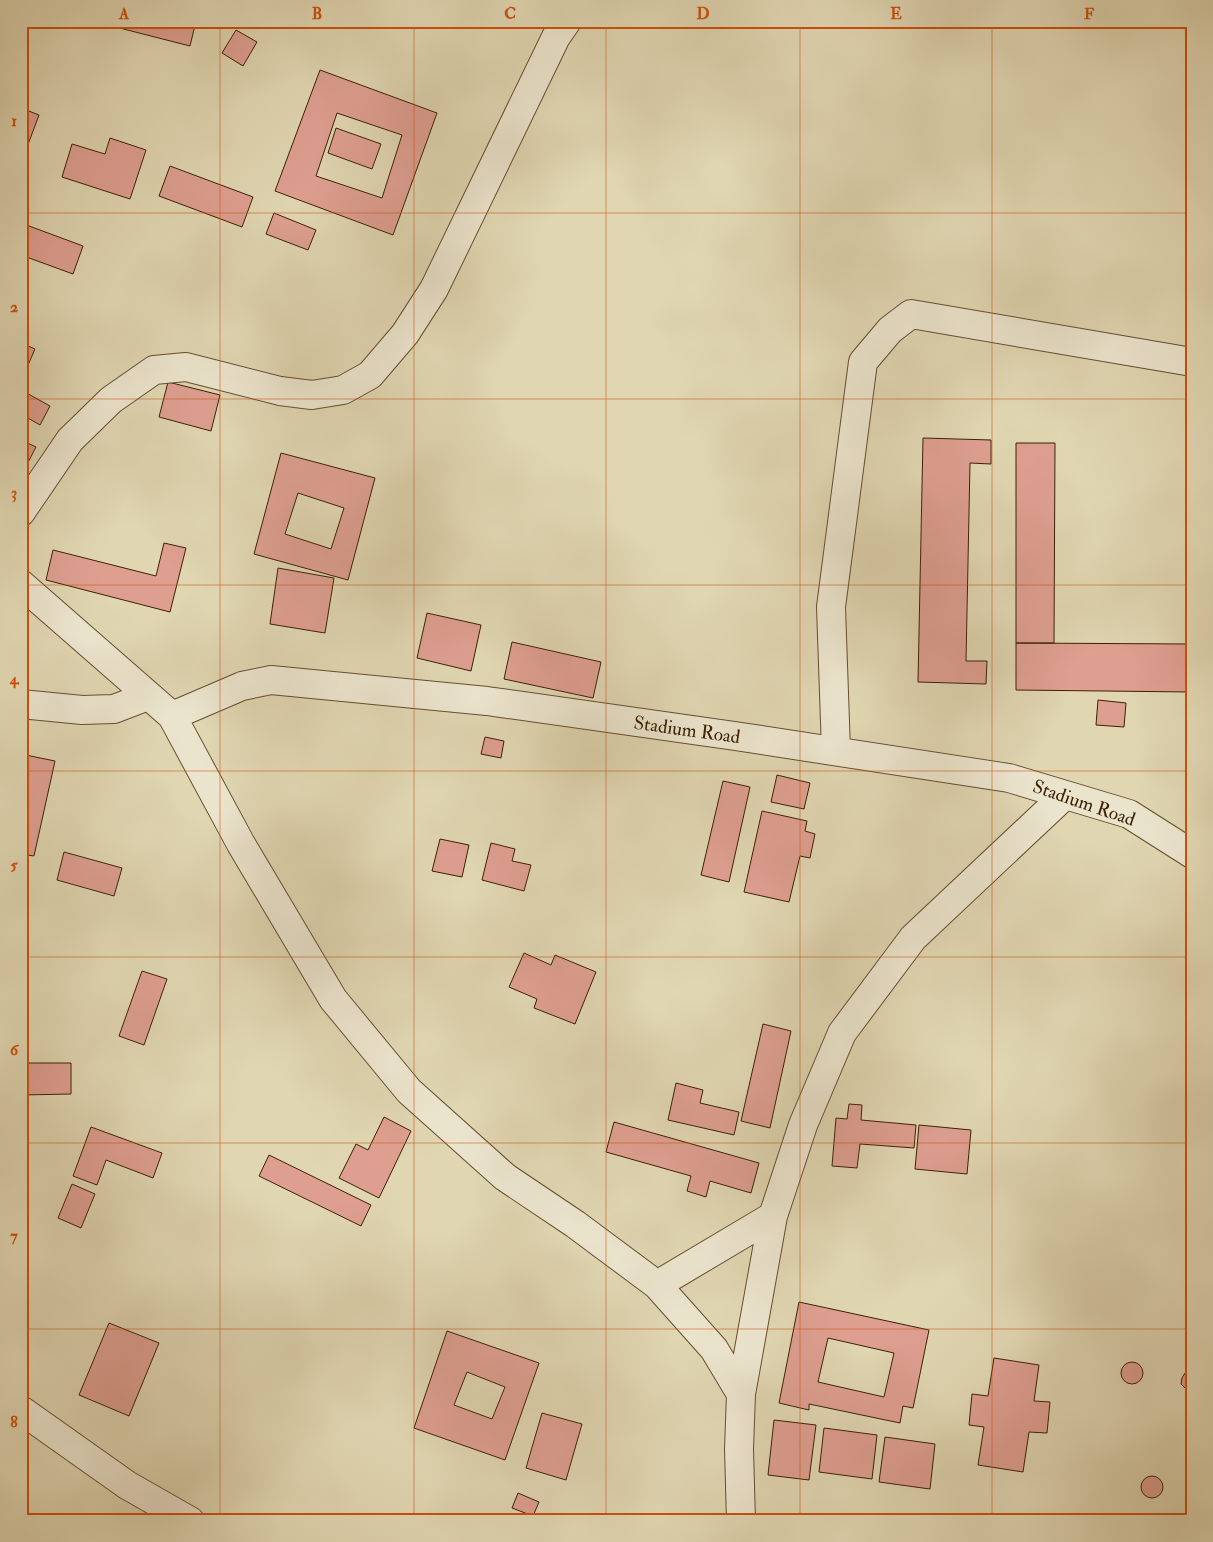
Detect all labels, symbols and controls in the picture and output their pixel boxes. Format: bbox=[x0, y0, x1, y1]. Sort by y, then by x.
text: A bbox=[118, 4, 130, 24]
text: B bbox=[312, 4, 322, 24]
text: C bbox=[504, 4, 516, 24]
text: D bbox=[696, 4, 710, 24]
text: E bbox=[890, 4, 902, 24]
text: F bbox=[1084, 4, 1094, 24]
text: 1 bbox=[11, 111, 17, 131]
text: 2 bbox=[10, 297, 18, 317]
text: 3 bbox=[11, 483, 17, 503]
text: 4 bbox=[9, 669, 20, 689]
street label: Stadium Road bbox=[632, 711, 742, 749]
street label: Stadium Road bbox=[1029, 774, 1139, 832]
text: 5 bbox=[10, 855, 18, 875]
text: 6 bbox=[10, 1040, 20, 1060]
text: 7 bbox=[10, 1226, 18, 1246]
text: 8 bbox=[10, 1412, 18, 1432]

